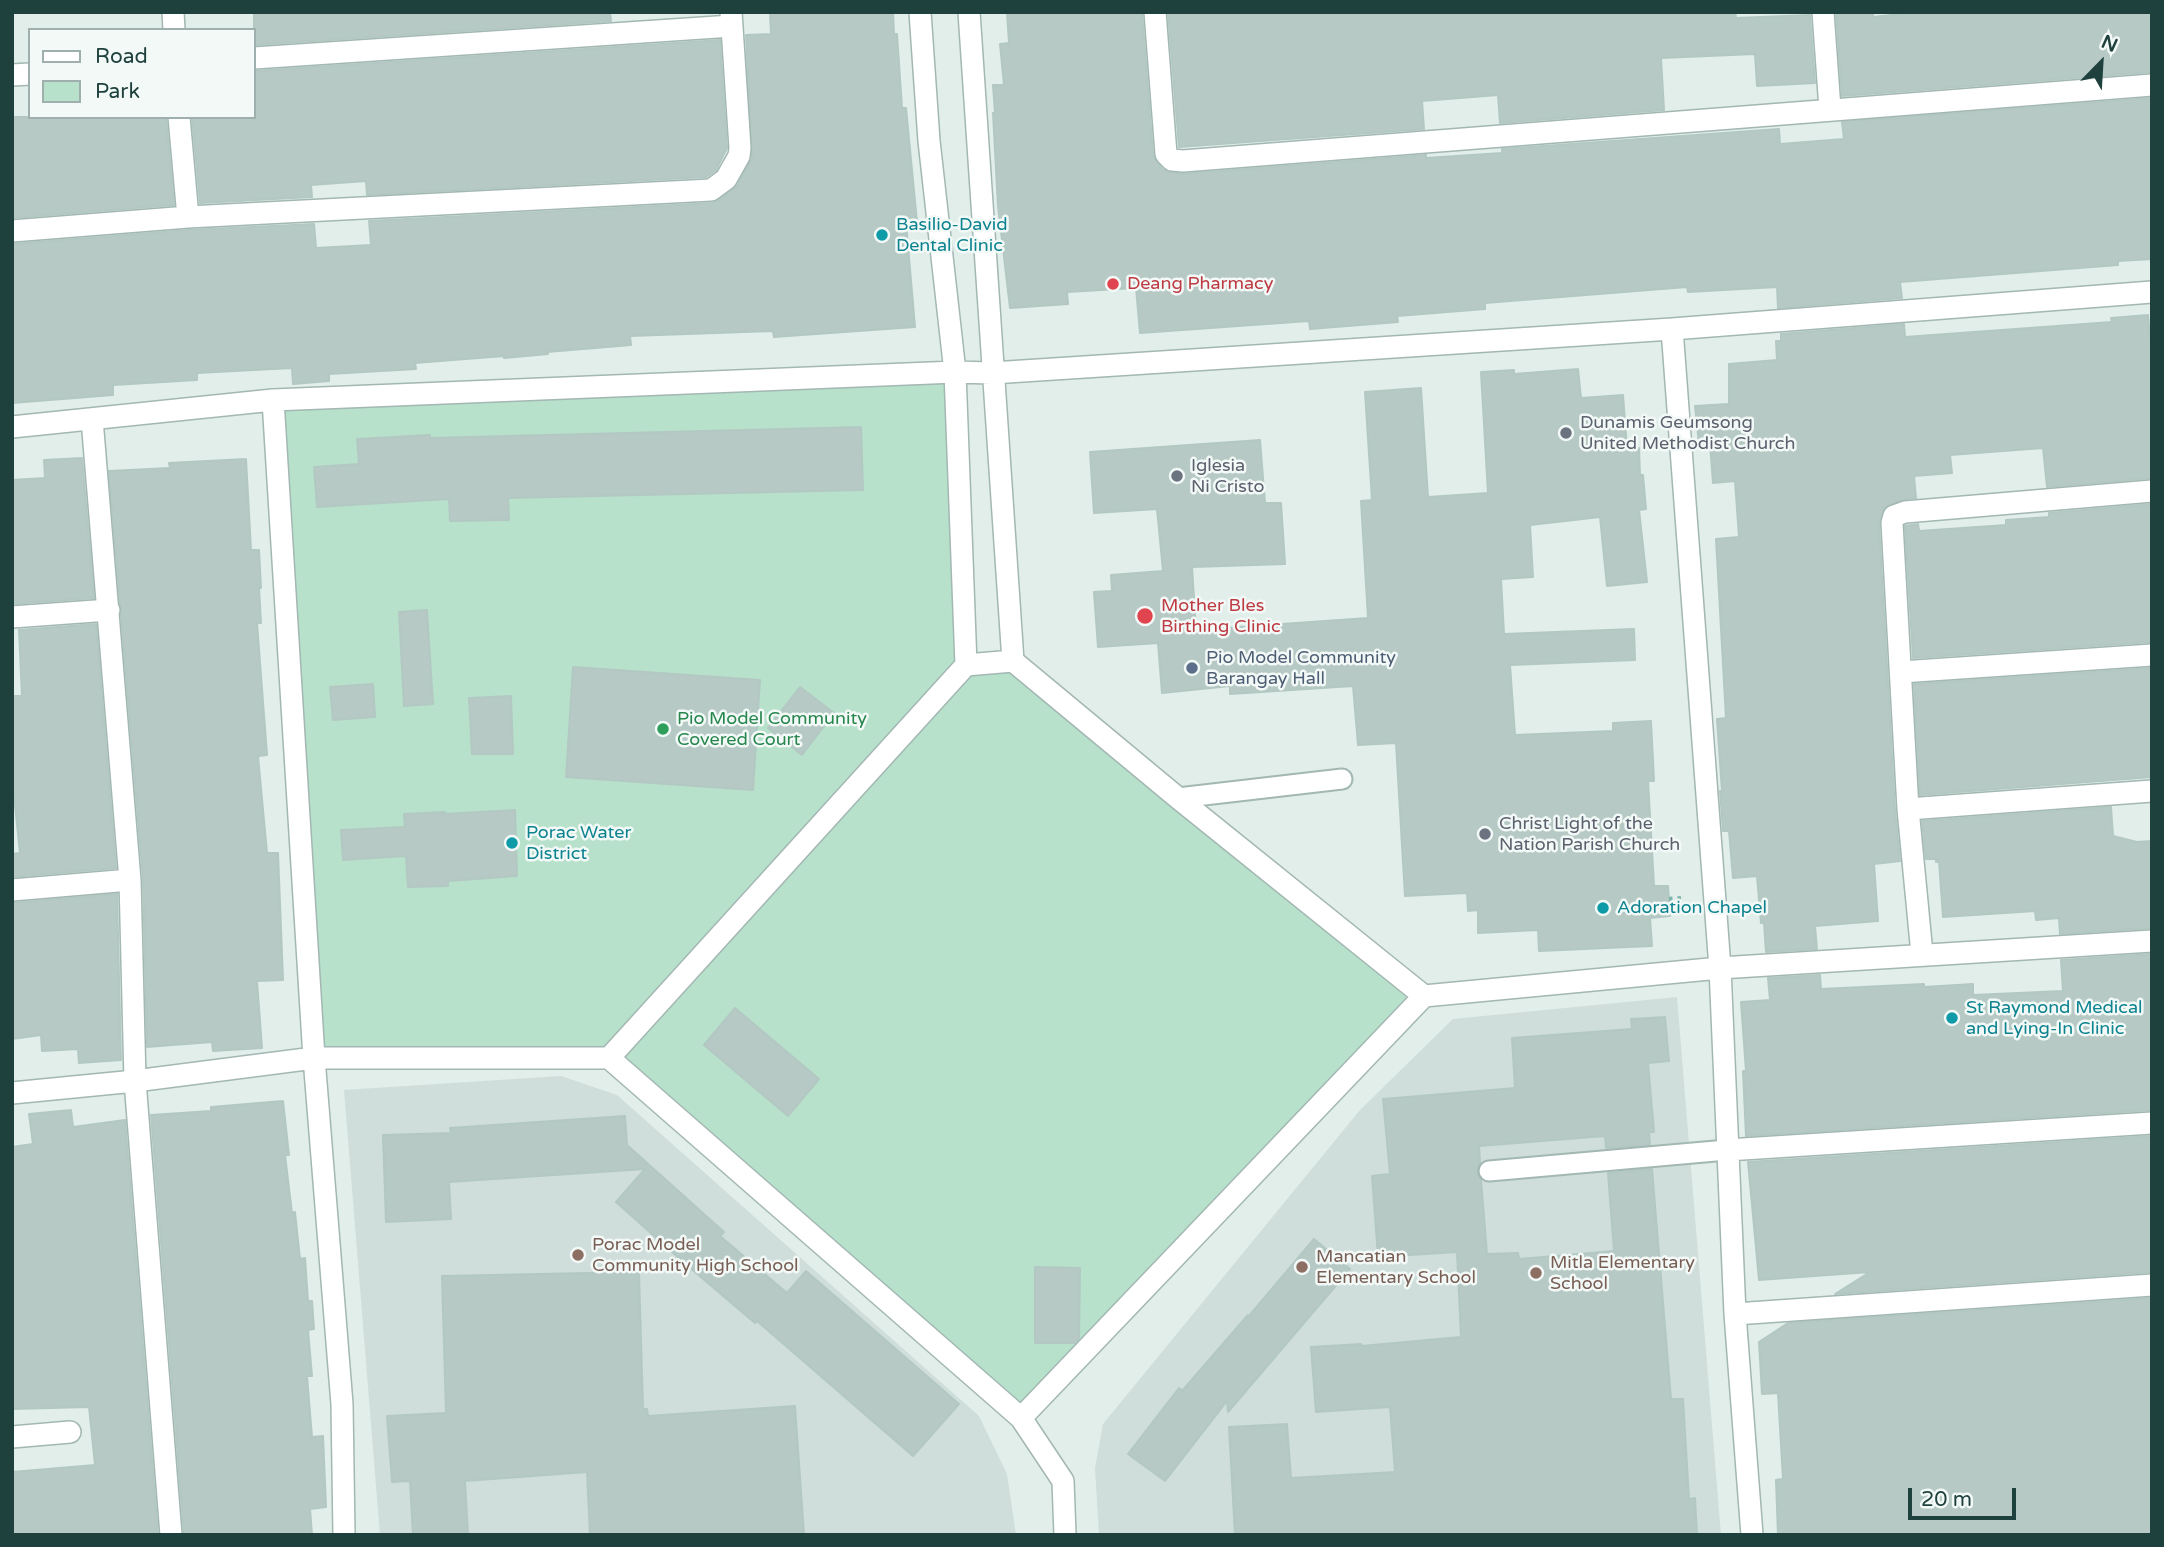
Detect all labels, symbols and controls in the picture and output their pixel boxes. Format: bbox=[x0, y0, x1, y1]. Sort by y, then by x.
legend bbox=[28, 28, 256, 119]
north arrow bbox=[2066, 28, 2136, 98]
text: N bbox=[2098, 31, 2121, 57]
text: Road bbox=[95, 44, 148, 69]
text: Park bbox=[95, 79, 140, 104]
place label: Basilio-David Dental Clinic bbox=[896, 214, 1008, 256]
marker: Basilio-David Dental Clinic bbox=[874, 227, 890, 243]
place label: Deang Pharmacy bbox=[1127, 273, 1273, 295]
marker: Deang Pharmacy bbox=[1105, 276, 1121, 292]
place label: Dunamis Geumsong United Methodist Church bbox=[1580, 412, 1795, 454]
marker: Dunamis Geumsong United Methodist Church bbox=[1558, 425, 1574, 441]
place label: Iglesia Ni Cristo bbox=[1191, 455, 1264, 498]
marker: Iglesia Ni Cristo bbox=[1169, 468, 1185, 484]
place label: Mother Bles Birthing Clinic bbox=[1161, 595, 1281, 638]
marker: Mother Bles Birthing Clinic bbox=[1135, 606, 1155, 626]
place label: Pio Model Community Barangay Hall bbox=[1206, 647, 1396, 690]
marker: Pio Model Community Barangay Hall bbox=[1184, 660, 1200, 676]
place label: Pio Model Community Covered Court bbox=[677, 708, 867, 750]
marker: Pio Model Community Covered Court bbox=[655, 721, 671, 737]
place label: Christ Light of the Nation Parish Church bbox=[1499, 813, 1680, 856]
place label: Porac Water District bbox=[526, 822, 631, 864]
marker: Christ Light of the Nation Parish Church bbox=[1477, 826, 1493, 842]
marker: Porac Water District bbox=[504, 835, 520, 851]
place label: Adoration Chapel bbox=[1617, 897, 1767, 919]
marker: Adoration Chapel bbox=[1595, 900, 1611, 916]
place label: St Raymond Medical and Lying-In Clinic bbox=[1966, 997, 2143, 1040]
marker: St Raymond Medical and Lying-In Clinic bbox=[1944, 1010, 1960, 1026]
place label: Porac Model Community High School bbox=[592, 1234, 799, 1276]
place label: Mancatian Elementary School bbox=[1316, 1246, 1476, 1288]
marker: Porac Model Community High School bbox=[570, 1247, 586, 1263]
place label: Mitla Elementary School bbox=[1550, 1252, 1695, 1294]
marker: Mancatian Elementary School bbox=[1294, 1259, 1310, 1275]
marker: Mitla Elementary School bbox=[1528, 1265, 1544, 1281]
scale bar bbox=[1912, 1474, 2021, 1518]
text: 20 m bbox=[1921, 1487, 1972, 1512]

